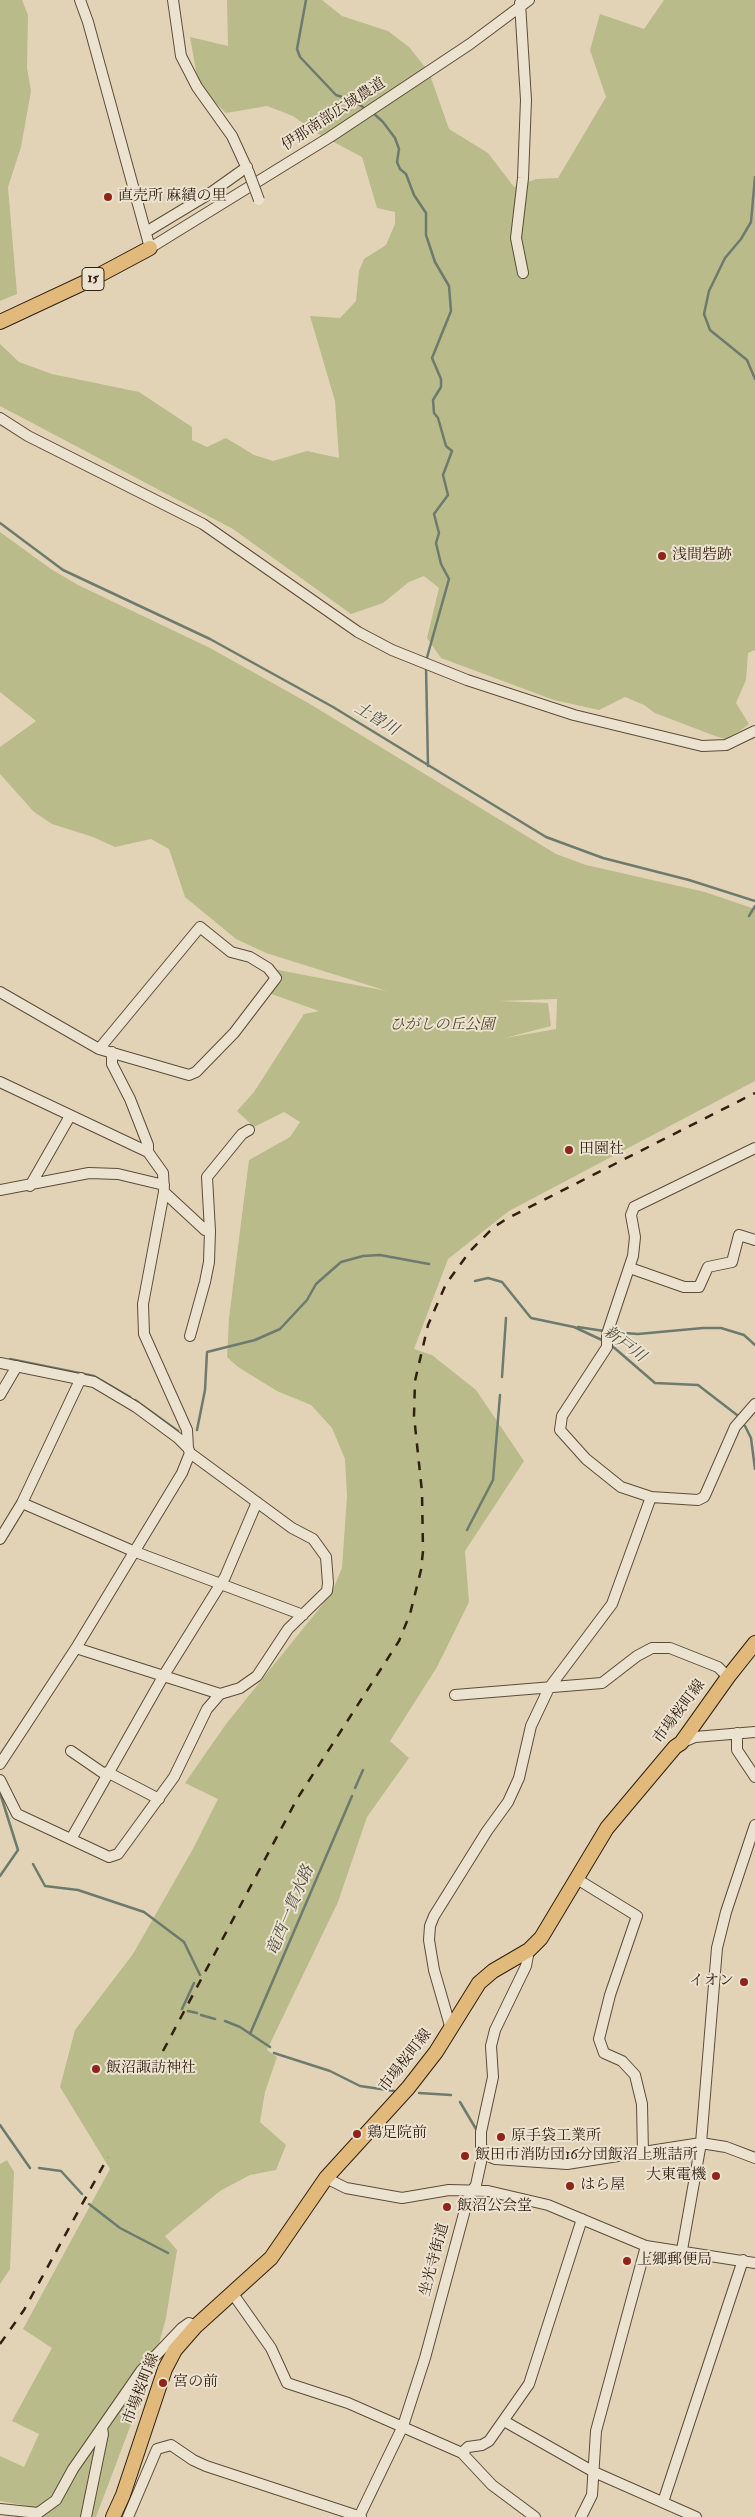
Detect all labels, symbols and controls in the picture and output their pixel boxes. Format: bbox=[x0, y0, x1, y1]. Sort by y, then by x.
street label: 伊那南部広域農道 bbox=[279, 75, 389, 155]
place label: 直売所 麻績の里 bbox=[118, 188, 226, 206]
marker: 直売所 麻績の里 bbox=[102, 191, 114, 203]
road number: 15 bbox=[82, 268, 104, 290]
place label: 浅間砦跡 bbox=[672, 547, 732, 565]
marker: 浅間砦跡 bbox=[656, 550, 668, 562]
water label: 土曽川 bbox=[350, 699, 402, 741]
park label: ひがしの丘公園 bbox=[390, 1017, 494, 1035]
place label: 田園社 bbox=[579, 1141, 624, 1159]
marker: 田園社 bbox=[563, 1144, 575, 1156]
water label: 新戸川 bbox=[599, 1323, 649, 1367]
street label: 市場桜町線 bbox=[650, 1677, 710, 1747]
water label: 竜西一貫水路 bbox=[263, 1863, 319, 1959]
place label: イオン bbox=[689, 1973, 734, 1991]
marker: イオン bbox=[738, 1976, 750, 1988]
street label: 市場桜町線 bbox=[376, 2026, 436, 2096]
place label: 飯沼諏訪神社 bbox=[106, 2060, 196, 2078]
marker: 飯沼諏訪神社 bbox=[90, 2063, 102, 2075]
place label: 鶏足院前 bbox=[367, 2125, 427, 2143]
marker: 鶏足院前 bbox=[351, 2128, 363, 2140]
place label: 原手袋工業所 bbox=[511, 2128, 601, 2146]
marker: 原手袋工業所 bbox=[495, 2131, 507, 2143]
place label: 飯田市消防団16分団飯沼上班詰所 bbox=[475, 2147, 698, 2165]
marker: 飯田市消防団16分団飯沼上班詰所 bbox=[459, 2150, 471, 2162]
place label: 大東電機 bbox=[646, 2167, 706, 2185]
marker: 大東電機 bbox=[710, 2170, 722, 2182]
place label: はら屋 bbox=[580, 2177, 625, 2195]
marker: はら屋 bbox=[564, 2180, 576, 2192]
place label: 飯沼公会堂 bbox=[457, 2198, 532, 2216]
marker: 飯沼公会堂 bbox=[441, 2201, 453, 2213]
street label: 坐光寺街道 bbox=[417, 2221, 453, 2299]
place label: 上郷郵便局 bbox=[637, 2252, 712, 2270]
marker: 上郷郵便局 bbox=[621, 2255, 633, 2267]
street label: 市場桜町線 bbox=[120, 2351, 164, 2427]
place label: 宮の前 bbox=[173, 2374, 218, 2392]
marker: 宮の前 bbox=[157, 2377, 169, 2389]

